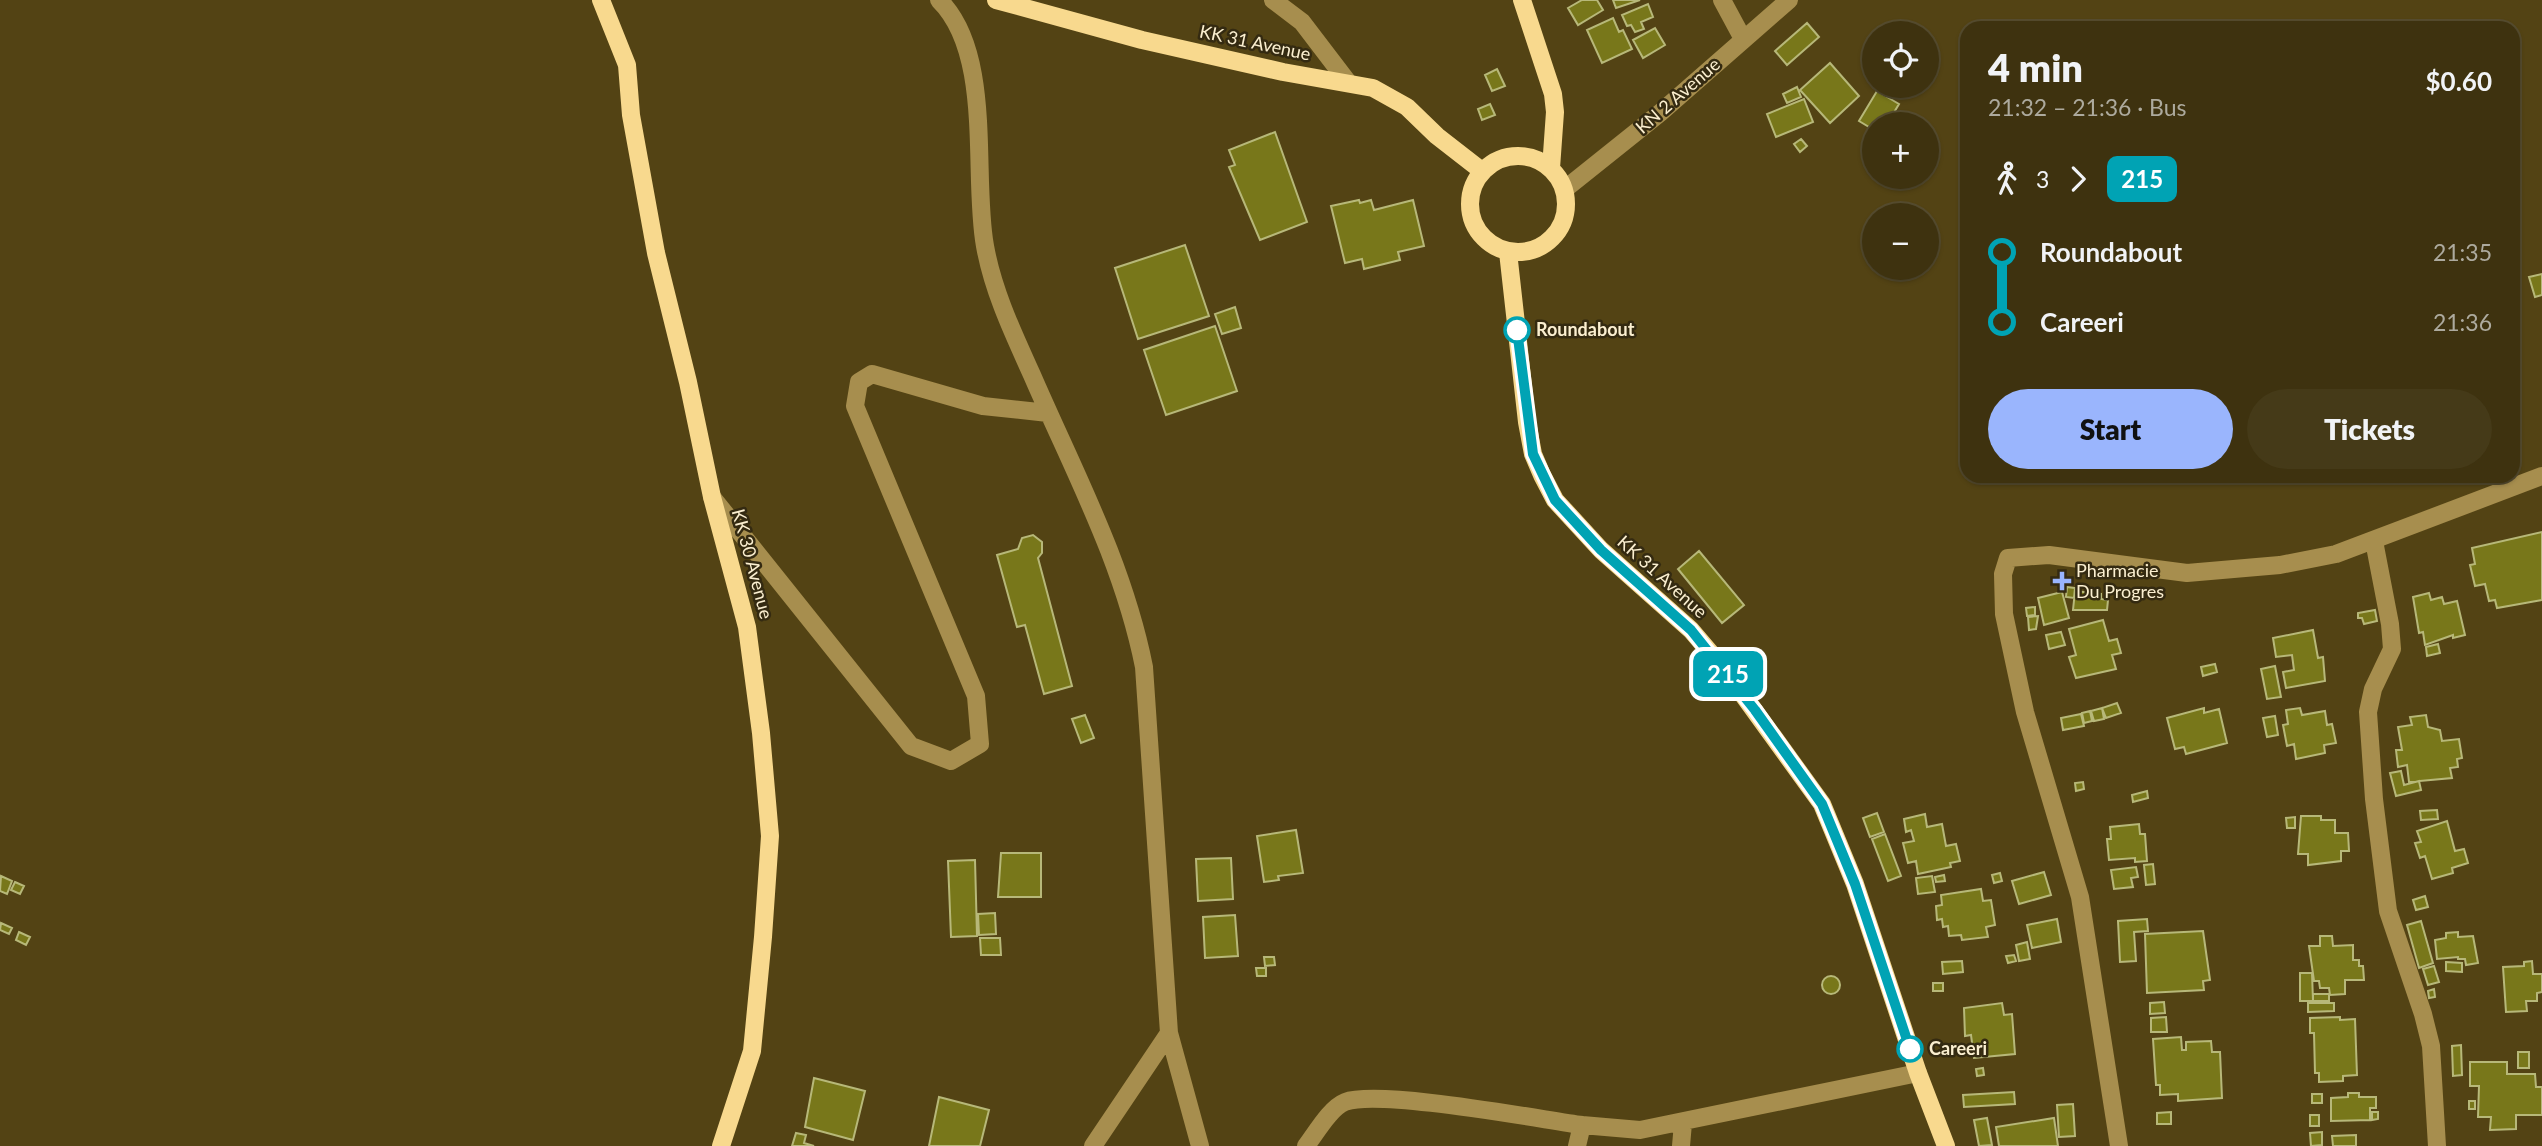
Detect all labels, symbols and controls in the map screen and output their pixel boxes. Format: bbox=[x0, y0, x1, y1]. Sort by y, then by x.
street label: KK 31 Avenue bbox=[1198, 20, 1313, 65]
map controls bbox=[1862, 21, 1939, 280]
button: locate bbox=[1862, 21, 1939, 98]
text: 4 min bbox=[1988, 44, 2083, 90]
street label: KN 2 Avenue bbox=[1631, 53, 1724, 138]
text: $0.60 bbox=[2426, 65, 2492, 97]
text: 21:32 – 21:36 · Bus bbox=[1988, 93, 2187, 121]
button: + bbox=[1862, 112, 1939, 189]
icon: walk bbox=[1988, 160, 2026, 198]
icon: forward bbox=[2059, 160, 2097, 198]
text: 215 bbox=[2121, 164, 2163, 193]
text: 3 bbox=[2036, 165, 2049, 193]
button: − bbox=[1862, 203, 1939, 280]
text: Roundabout bbox=[2040, 236, 2182, 268]
text: 21:35 bbox=[2433, 238, 2492, 266]
text: Careeri bbox=[2040, 306, 2124, 338]
text: 21:36 bbox=[2433, 308, 2492, 336]
marker: Roundabout bbox=[1504, 317, 1530, 343]
place label: Roundabout bbox=[1536, 318, 1635, 340]
button: Start bbox=[1988, 389, 2233, 469]
button: Tickets bbox=[2247, 389, 2492, 469]
street label: KK 30 Avenue bbox=[728, 506, 778, 621]
street label: KK 31 Avenue bbox=[1613, 530, 1712, 622]
place label: Pharmacie Du Progres bbox=[2076, 559, 2164, 602]
marker: Pharmacie Du Progres bbox=[2054, 573, 2070, 589]
line badge: 215 bbox=[1688, 651, 1768, 697]
text: 215 bbox=[1707, 659, 1749, 688]
marker: Careeri bbox=[1897, 1036, 1923, 1062]
place label: Careeri bbox=[1929, 1037, 1987, 1059]

